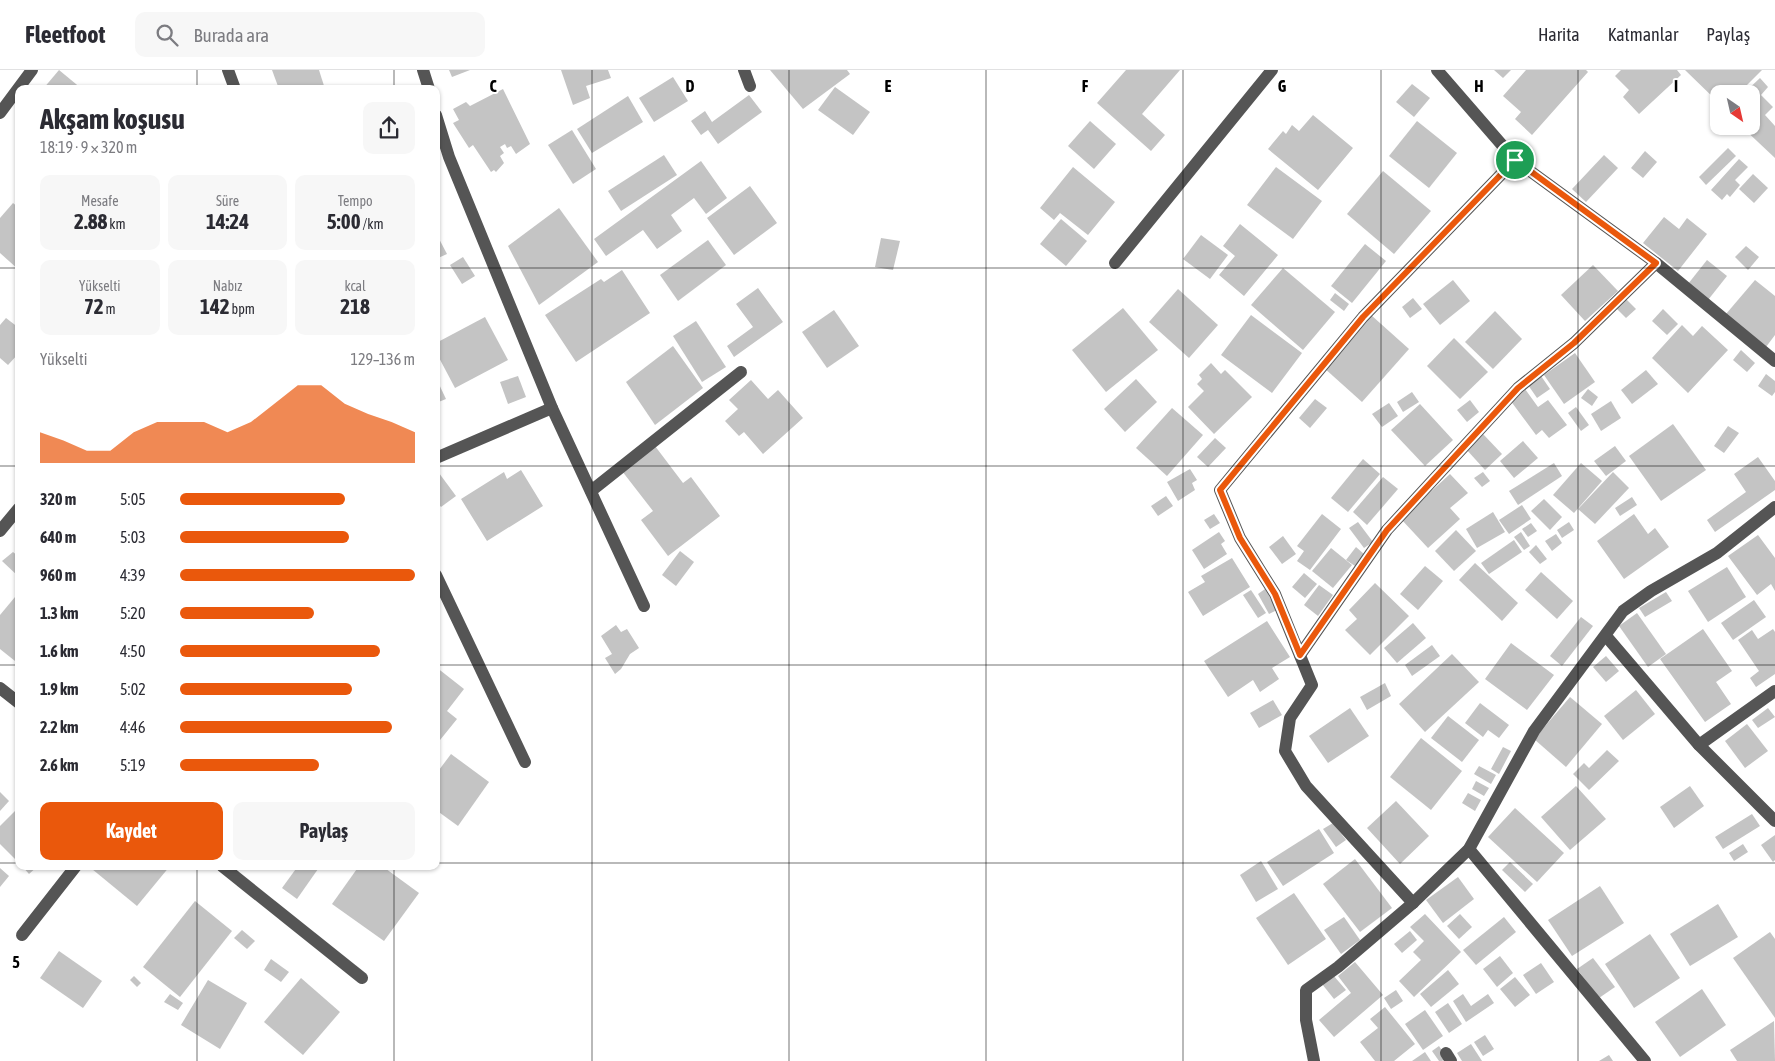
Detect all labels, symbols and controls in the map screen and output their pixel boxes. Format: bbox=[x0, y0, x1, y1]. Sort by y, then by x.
search box bbox=[135, 12, 485, 57]
text: Fleetfoot bbox=[25, 21, 105, 48]
icon: search bbox=[153, 21, 181, 49]
text: Burada ara bbox=[193, 24, 269, 46]
text: Harita bbox=[1538, 24, 1580, 45]
text: Katmanlar bbox=[1608, 24, 1678, 45]
text: Paylaş bbox=[1706, 24, 1750, 45]
text: C bbox=[489, 77, 497, 95]
text: D bbox=[686, 77, 695, 95]
text: E bbox=[885, 77, 892, 95]
text: F bbox=[1082, 77, 1089, 95]
text: G bbox=[1278, 77, 1287, 95]
text: H bbox=[1474, 77, 1484, 95]
text: I bbox=[1674, 77, 1678, 95]
north arrow bbox=[1710, 85, 1760, 135]
map controls bbox=[1710, 85, 1760, 135]
button: share bbox=[363, 102, 415, 154]
text: Akşam koşusu bbox=[40, 103, 185, 135]
text: 18:19 · 9 × 320 m bbox=[40, 138, 137, 156]
pin bbox=[1494, 139, 1536, 181]
icon: arrive bbox=[1501, 146, 1529, 174]
text: Mesafe bbox=[81, 193, 119, 209]
text: Süre bbox=[216, 193, 239, 209]
text: Tempo bbox=[338, 193, 373, 209]
text: 2.88 bbox=[74, 209, 107, 233]
text: 14:24 bbox=[206, 209, 249, 233]
text: 5:00 bbox=[327, 209, 361, 233]
text: km bbox=[107, 216, 126, 232]
text: /km bbox=[361, 216, 383, 232]
text: Yükselti bbox=[79, 278, 121, 294]
text: Nabız bbox=[213, 278, 242, 294]
text: kcal bbox=[345, 278, 366, 294]
text: 72 bbox=[84, 294, 104, 318]
text: 142 bbox=[200, 294, 230, 318]
text: 218 bbox=[340, 294, 370, 318]
text: m bbox=[104, 301, 116, 317]
text: bpm bbox=[230, 301, 255, 317]
text: Yükselti bbox=[40, 350, 87, 368]
text: 129–136 m bbox=[351, 350, 415, 368]
text: 320 m bbox=[40, 490, 76, 508]
text: 5:05 bbox=[120, 490, 146, 508]
text: 640 m bbox=[40, 528, 76, 546]
text: 5:03 bbox=[120, 528, 146, 546]
text: 960 m bbox=[40, 566, 76, 584]
text: 4:39 bbox=[120, 566, 145, 584]
text: 1.3 km bbox=[40, 604, 79, 622]
text: 5:20 bbox=[120, 604, 145, 622]
text: 1.6 km bbox=[40, 642, 79, 660]
text: 4:50 bbox=[120, 642, 145, 660]
text: 1.9 km bbox=[40, 680, 79, 698]
text: 5:02 bbox=[120, 680, 146, 698]
text: 2.2 km bbox=[40, 718, 79, 736]
text: 4:46 bbox=[120, 718, 145, 736]
text: 2.6 km bbox=[40, 756, 79, 774]
text: 5:19 bbox=[120, 756, 145, 774]
button: Kaydet bbox=[40, 802, 223, 860]
button: Paylaş bbox=[233, 802, 415, 860]
text: 5 bbox=[12, 953, 20, 971]

